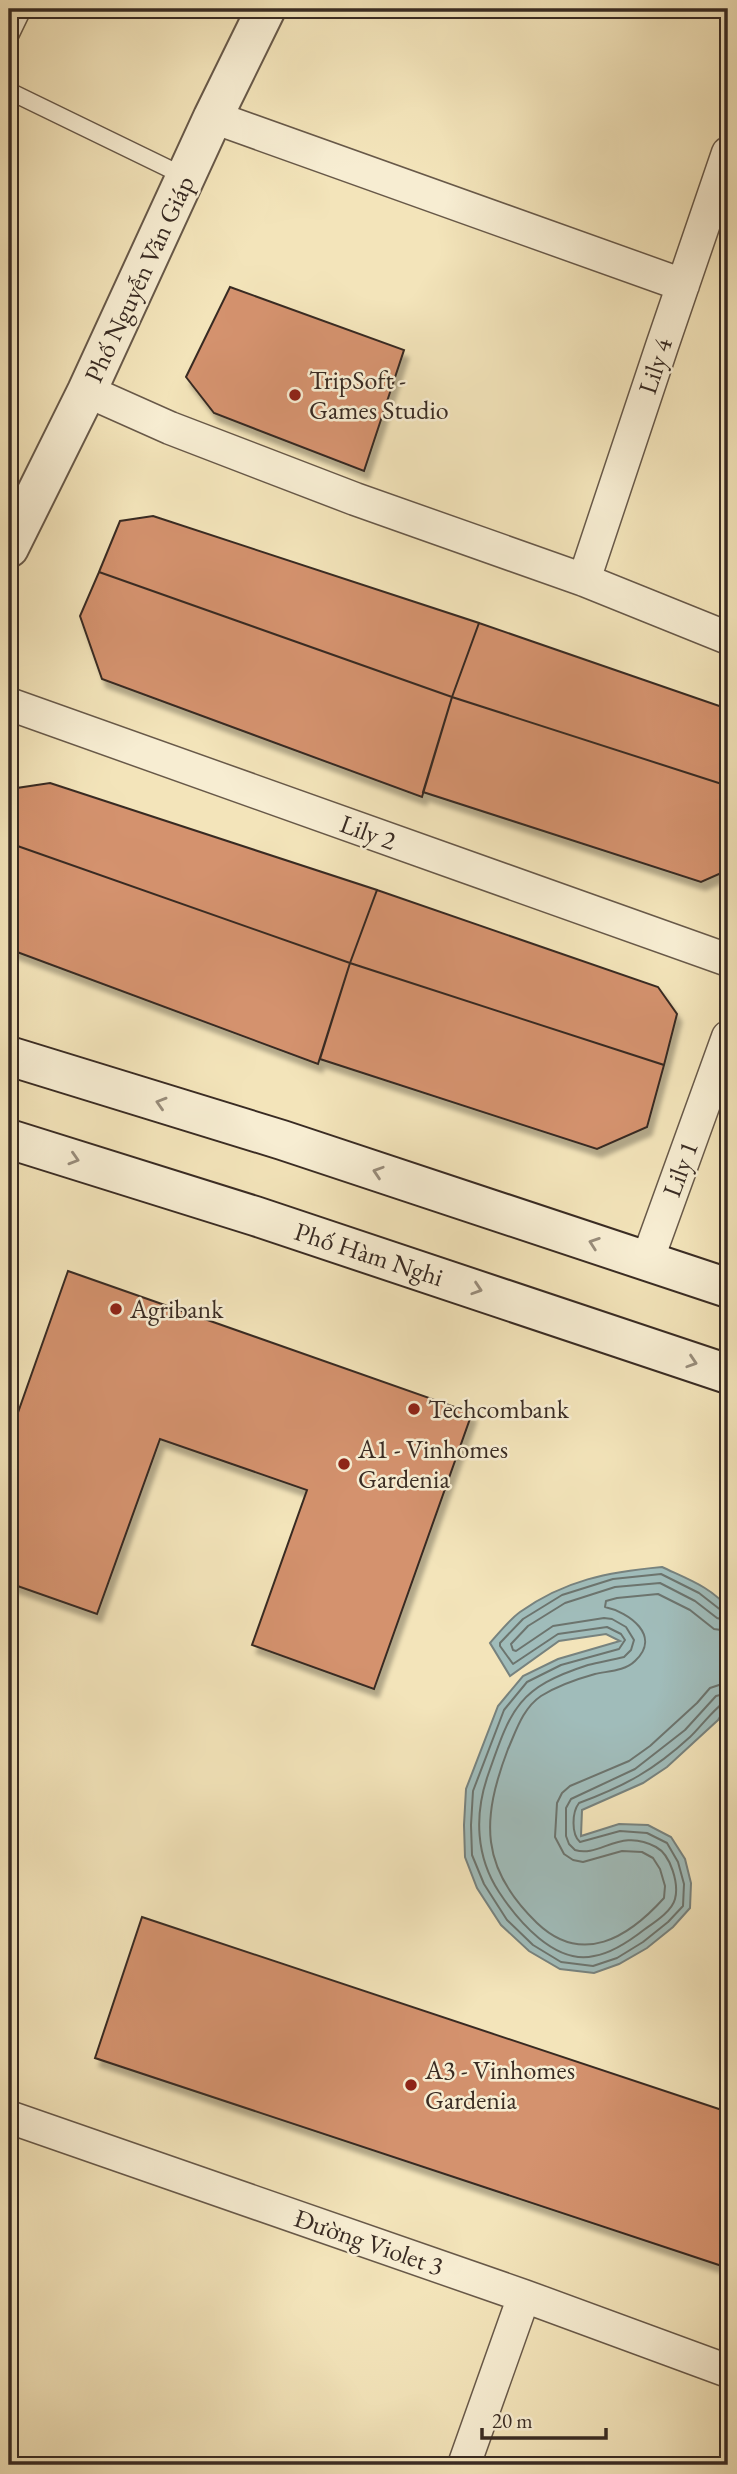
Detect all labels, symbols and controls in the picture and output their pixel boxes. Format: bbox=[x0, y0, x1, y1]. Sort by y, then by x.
street label: Phố Nguyễn Văn Giáp bbox=[76, 170, 202, 388]
street label: Lily 4 bbox=[630, 333, 680, 398]
place label: TripSoft - Games Studio bbox=[309, 363, 449, 427]
marker: TripSoft - Games Studio bbox=[287, 387, 303, 403]
street label: Lily 2 bbox=[335, 806, 401, 858]
one-way arrow bbox=[155, 1097, 168, 1111]
street label: Lily 1 bbox=[654, 1136, 706, 1202]
one-way arrow bbox=[68, 1151, 80, 1166]
one-way arrow bbox=[372, 1165, 384, 1180]
street label: Phố Hàm Nghi bbox=[290, 1214, 448, 1294]
one-way arrow bbox=[588, 1237, 601, 1251]
one-way arrow bbox=[470, 1281, 483, 1295]
place label: Agribank bbox=[129, 1292, 224, 1326]
marker: Agribank bbox=[108, 1301, 124, 1317]
one-way arrow bbox=[686, 1354, 698, 1368]
place label: Techcombank bbox=[428, 1392, 570, 1426]
marker: Techcombank bbox=[406, 1401, 422, 1417]
place label: A1 - Vinhomes Gardenia bbox=[357, 1432, 508, 1496]
marker: A1 - Vinhomes Gardenia bbox=[336, 1456, 352, 1472]
place label: A3 - Vinhomes Gardenia bbox=[424, 2053, 575, 2117]
marker: A3 - Vinhomes Gardenia bbox=[403, 2077, 419, 2093]
street label: Đường Violet 3 bbox=[290, 2201, 448, 2283]
scale bar bbox=[482, 2397, 606, 2441]
text: 20 m bbox=[492, 2407, 533, 2434]

